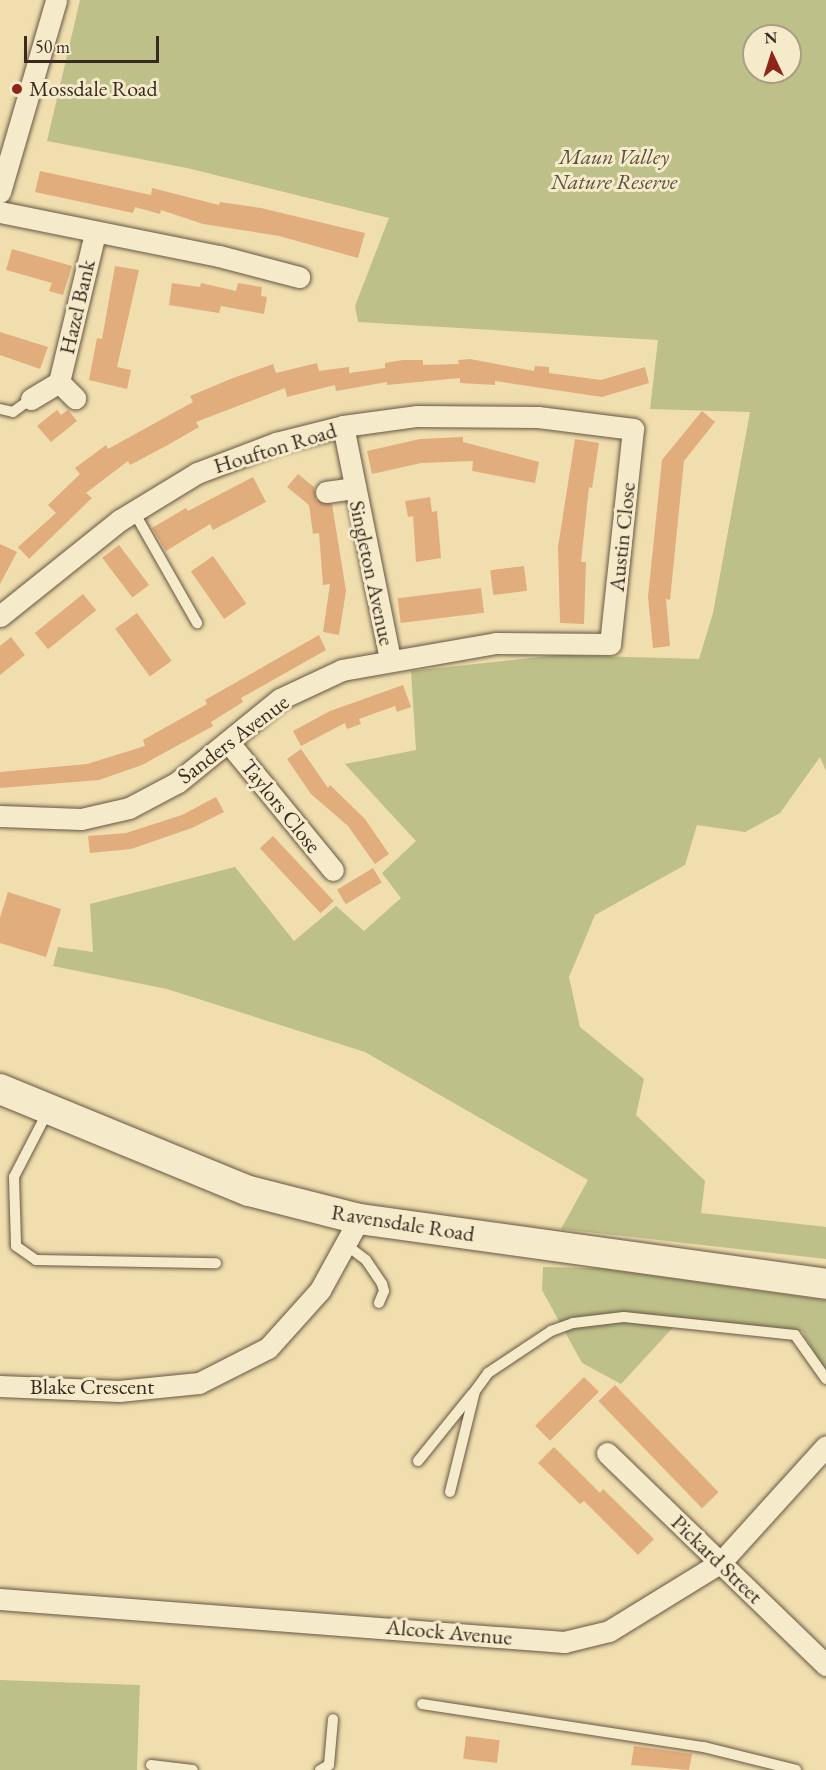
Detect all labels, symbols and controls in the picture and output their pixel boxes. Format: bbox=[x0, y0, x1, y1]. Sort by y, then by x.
scale bar bbox=[27, 24, 162, 62]
north arrow bbox=[742, 24, 802, 84]
text: N bbox=[764, 27, 778, 48]
text: 50 m bbox=[35, 35, 70, 58]
place label: Mossdale Road bbox=[29, 76, 158, 102]
marker: Mossdale Road bbox=[10, 82, 24, 96]
park label: Maun Valley Nature Reserve bbox=[551, 143, 677, 194]
street label: Hazel Bank bbox=[53, 257, 101, 357]
street label: Houfton Road bbox=[210, 417, 340, 479]
street label: Austin Close bbox=[603, 481, 641, 593]
street label: Singleton Avenue bbox=[344, 498, 400, 648]
street label: Sanders Avenue bbox=[172, 689, 294, 789]
street label: Taylors Close bbox=[235, 754, 327, 858]
street label: Ravensdale Road bbox=[330, 1199, 476, 1247]
street label: Blake Crescent bbox=[30, 1374, 154, 1400]
street label: Pickard Street bbox=[666, 1509, 768, 1609]
street label: Alcock Avenue bbox=[385, 1613, 513, 1651]

